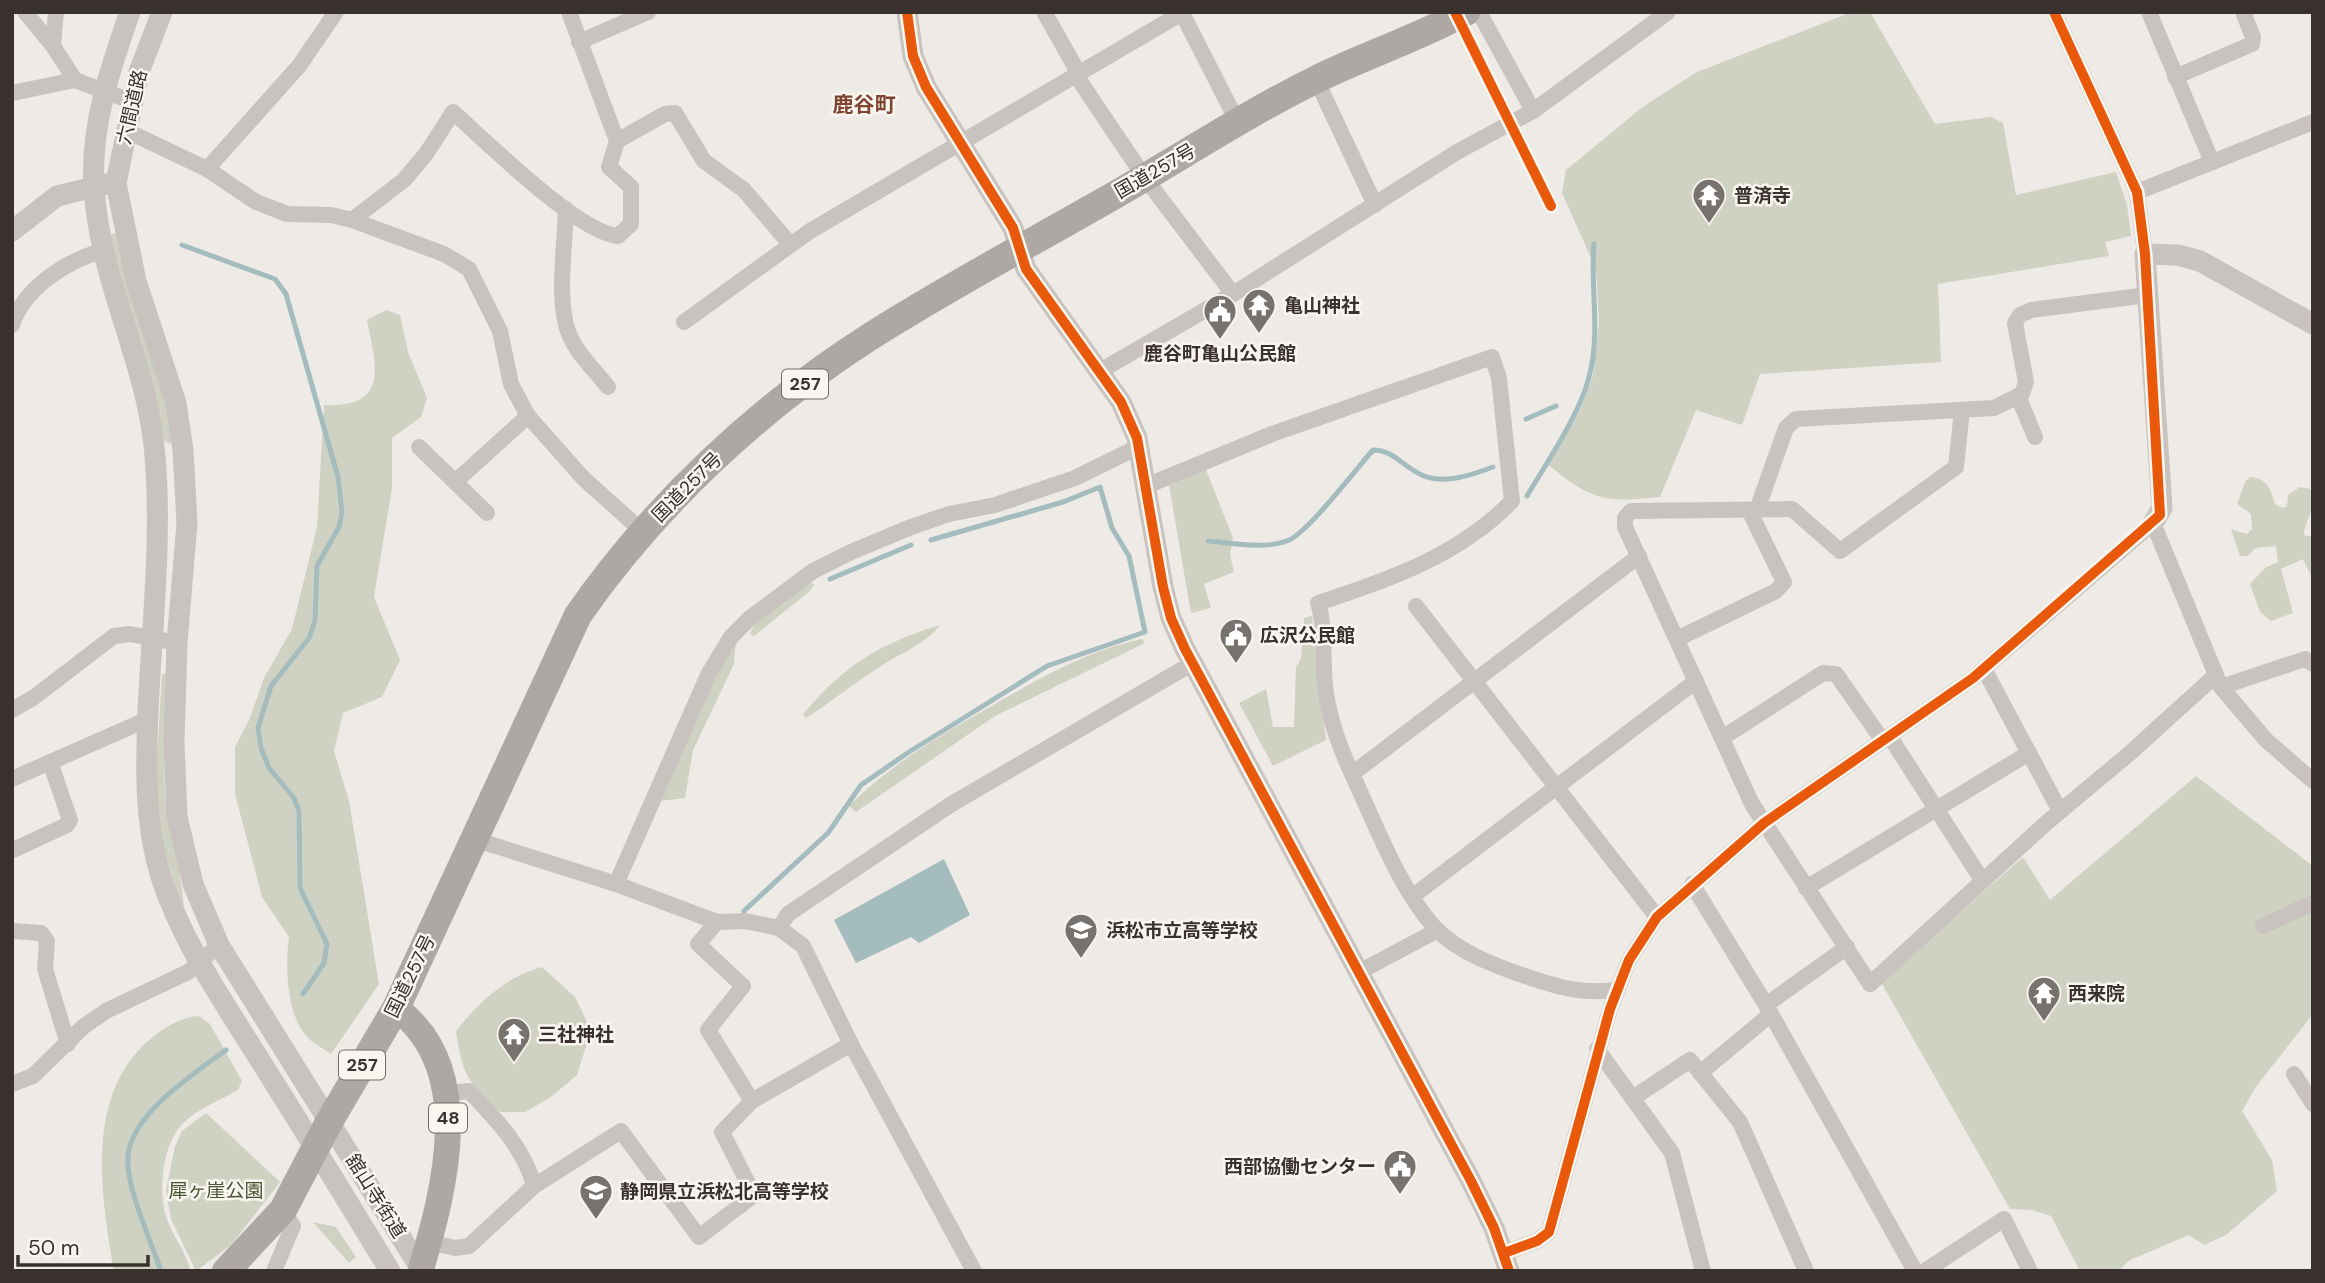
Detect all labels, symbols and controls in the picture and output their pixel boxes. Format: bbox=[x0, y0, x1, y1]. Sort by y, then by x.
street label: 六間道路 bbox=[111, 67, 153, 147]
district label: 鹿谷町 bbox=[833, 91, 896, 119]
street label: 国道257号 bbox=[1110, 138, 1200, 204]
temple icon: 普済寺 bbox=[1690, 176, 1728, 225]
place label: 普済寺 bbox=[1734, 183, 1791, 208]
temple icon: 亀山神社 bbox=[1240, 286, 1278, 335]
public building icon: 鹿谷町亀山公民館 bbox=[1201, 292, 1239, 341]
place label: 亀山神社 bbox=[1284, 293, 1360, 318]
place label: 鹿谷町亀山公民館 bbox=[1144, 341, 1296, 366]
road number: 257 bbox=[782, 370, 828, 398]
street label: 国道257号 bbox=[647, 447, 727, 527]
public building icon: 広沢公民館 bbox=[1217, 616, 1255, 665]
place label: 広沢公民館 bbox=[1260, 623, 1355, 648]
school or university icon: 浜松市立高等学校 bbox=[1062, 911, 1100, 960]
place label: 浜松市立高等学校 bbox=[1106, 918, 1258, 943]
street label: 国道257号 bbox=[379, 930, 441, 1022]
temple icon: 西来院 bbox=[2025, 974, 2063, 1023]
place label: 西来院 bbox=[2068, 981, 2125, 1006]
temple icon: 三社神社 bbox=[495, 1015, 533, 1064]
place label: 三社神社 bbox=[538, 1022, 614, 1047]
road number: 257 bbox=[339, 1050, 385, 1080]
road number: 48 bbox=[429, 1104, 467, 1133]
public building icon: 西部協働センター bbox=[1381, 1147, 1419, 1196]
street label: 舘山寺街道 bbox=[340, 1149, 412, 1243]
place label: 西部協働センター bbox=[1224, 1154, 1376, 1179]
school or university icon: 静岡県立浜松北高等学校 bbox=[577, 1172, 615, 1221]
park label: 犀ヶ崖公園 bbox=[168, 1178, 264, 1203]
place label: 静岡県立浜松北高等学校 bbox=[620, 1179, 829, 1204]
scale bar bbox=[18, 1224, 147, 1268]
text: 50 m bbox=[28, 1234, 79, 1262]

